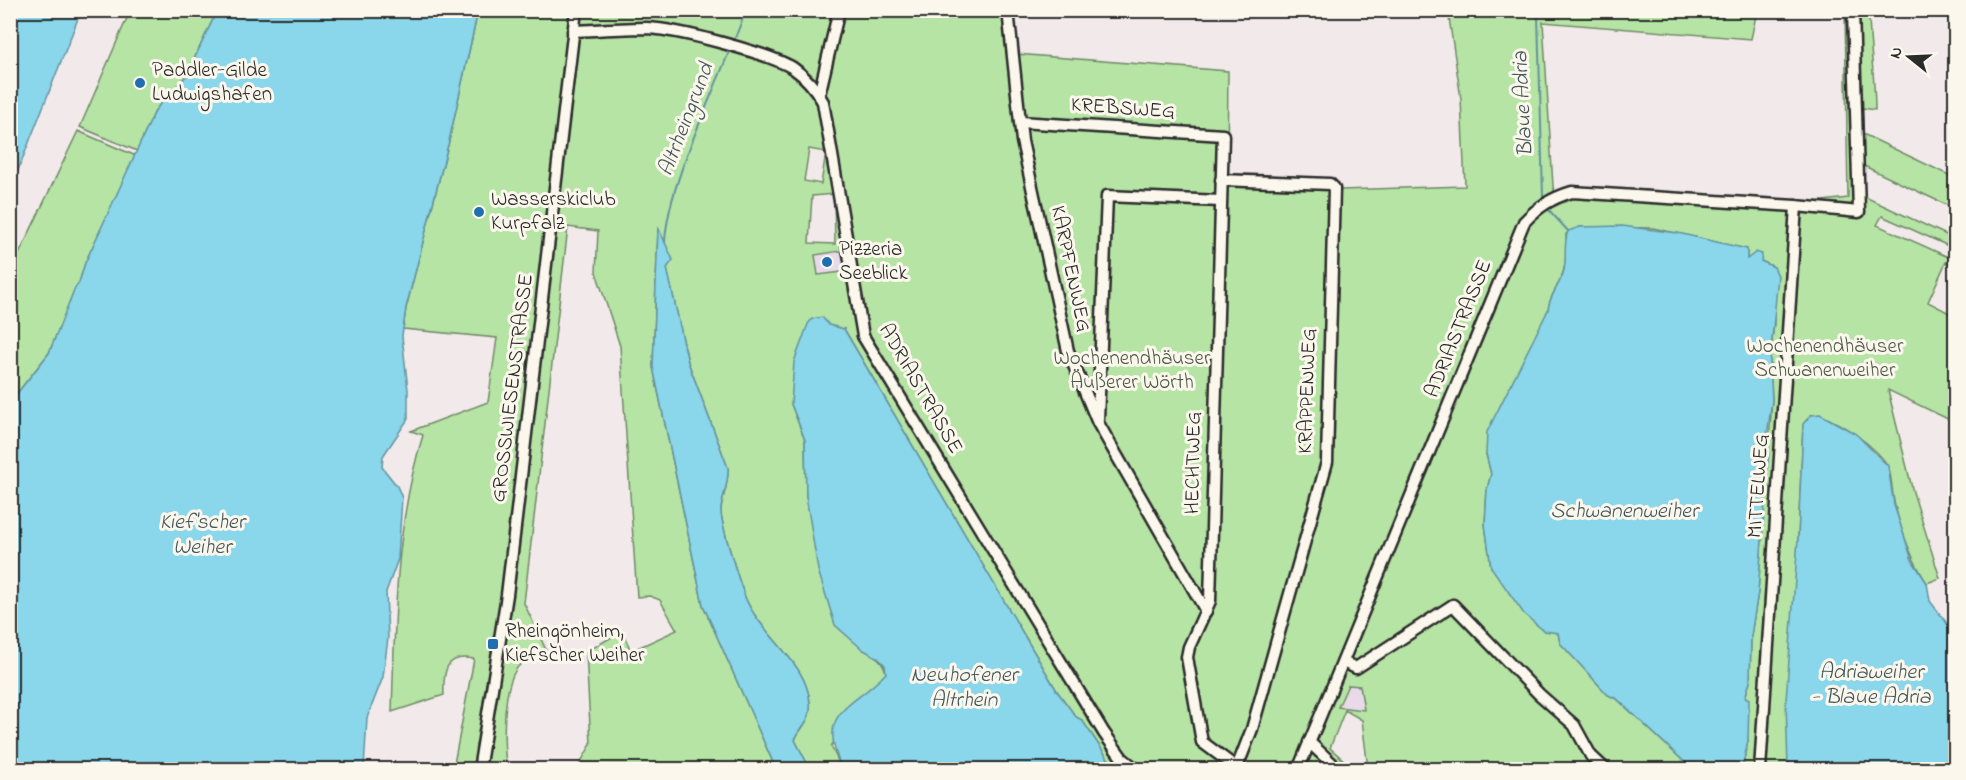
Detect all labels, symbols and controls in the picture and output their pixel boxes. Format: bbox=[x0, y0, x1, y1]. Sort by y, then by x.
north arrow bbox=[1879, 27, 1939, 87]
text: N bbox=[1884, 44, 1910, 62]
water label: Blaue Adria bbox=[1505, 49, 1543, 158]
place label: Paddler-Gilde Ludwigshafen bbox=[152, 56, 272, 112]
water label: Altrheingrund bbox=[651, 57, 724, 181]
marker: Paddler-Gilde Ludwigshafen bbox=[133, 76, 147, 90]
street label: KREBSWEG bbox=[1070, 90, 1176, 128]
place label: Wasserskiclub Kurpfalz bbox=[491, 185, 615, 239]
street label: KARPFENWEG bbox=[1042, 203, 1098, 335]
marker: Wasserskiclub Kurpfalz bbox=[472, 205, 486, 219]
place label: Pizzeria Seeblick bbox=[839, 235, 908, 289]
marker: Pizzeria Seeblick bbox=[820, 255, 834, 269]
street label: ADRIASTRASSE bbox=[1418, 256, 1500, 402]
street label: GROSSWIESENSTRASSE bbox=[484, 272, 542, 504]
street label: ADRIASTRASSE bbox=[870, 318, 970, 460]
street label: KRAPPENWEG bbox=[1291, 328, 1325, 454]
park label: Wochenendhäuser Schwanenweiher bbox=[1747, 332, 1904, 386]
park label: Wochenendhäuser Äußerer Wörth bbox=[1054, 344, 1211, 398]
street label: HECHTWEG bbox=[1178, 411, 1210, 515]
street label: MITTELWEG bbox=[1740, 433, 1778, 539]
water label: Schwanenweiher bbox=[1550, 496, 1701, 528]
water label: Kief'scher Weiher bbox=[159, 507, 248, 564]
place label: Rheingönheim, Kiefscher Weiher bbox=[505, 617, 645, 671]
marker: Rheingönheim, Kiefscher Weiher bbox=[486, 637, 500, 651]
water label: Adriaweiher - Blaue Adria bbox=[1811, 657, 1932, 714]
water label: Neuhofener Altrhein bbox=[911, 660, 1021, 717]

